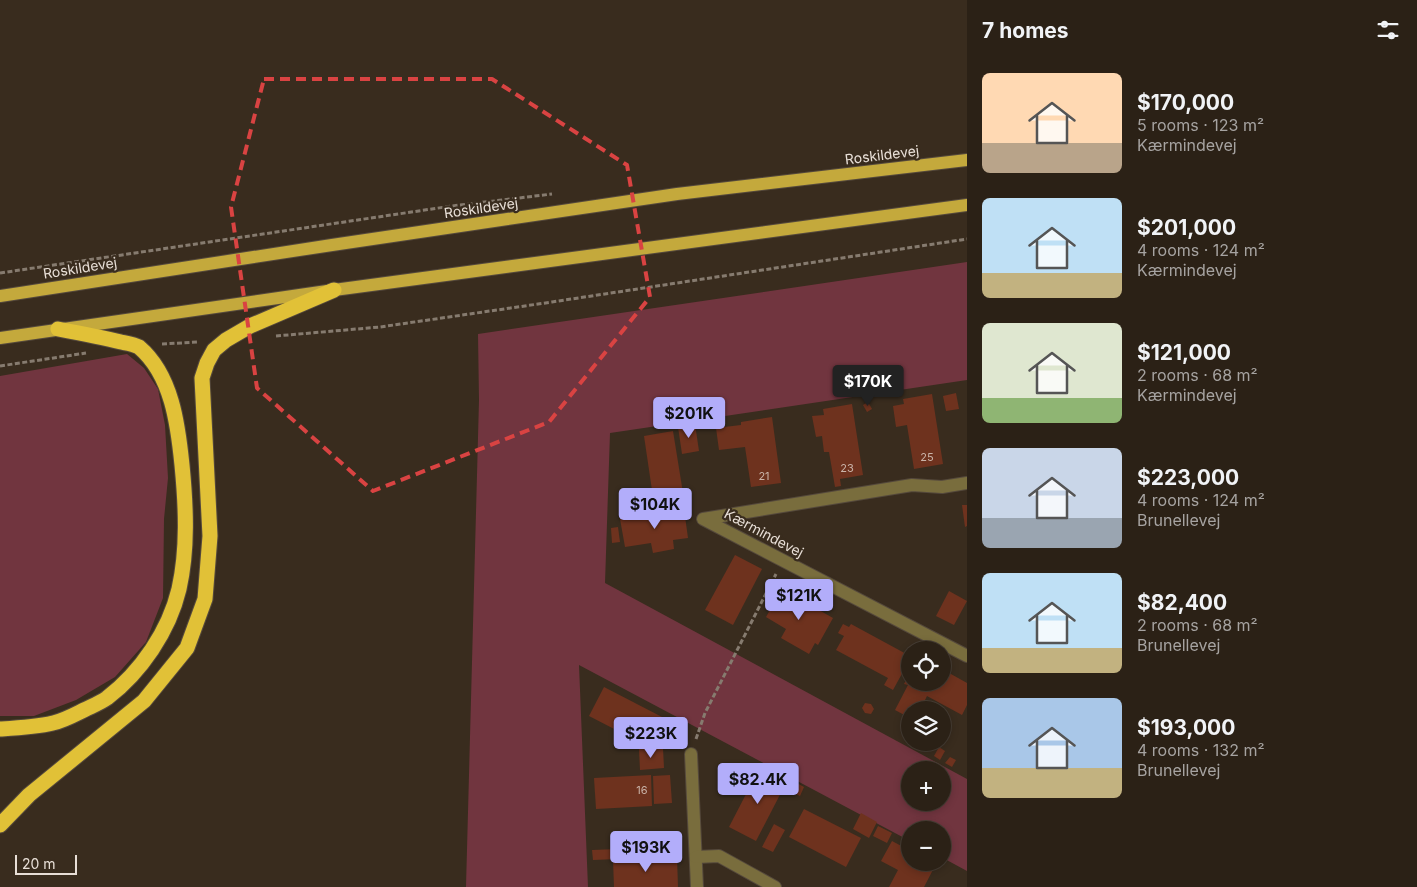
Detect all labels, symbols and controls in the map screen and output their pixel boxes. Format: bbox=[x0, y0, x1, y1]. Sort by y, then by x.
icon: filters bbox=[1374, 16, 1402, 44]
text: 7 homes bbox=[982, 18, 1069, 43]
text: $170,000 bbox=[1137, 90, 1234, 115]
icon: home bbox=[1022, 93, 1082, 153]
text: 5 rooms · 123 m² bbox=[1137, 115, 1264, 135]
text: Kærmindevej bbox=[1137, 135, 1237, 155]
street label: Roskildevej bbox=[844, 142, 920, 167]
street label: Roskildevej bbox=[443, 194, 519, 221]
text: $201,000 bbox=[1137, 215, 1236, 240]
icon: home bbox=[1022, 218, 1082, 278]
text: 4 rooms · 124 m² bbox=[1137, 240, 1265, 260]
street label: Roskildevej bbox=[42, 253, 118, 282]
text: Kærmindevej bbox=[1137, 260, 1237, 280]
text: $121,000 bbox=[1137, 340, 1231, 365]
icon: home bbox=[1022, 343, 1082, 403]
pin: $170K bbox=[833, 364, 903, 407]
text: 2 rooms · 68 m² bbox=[1137, 365, 1258, 385]
text: $170K bbox=[844, 371, 892, 391]
text: Kærmindevej bbox=[1137, 385, 1237, 405]
pin: $201K bbox=[654, 396, 724, 439]
text: $201K bbox=[664, 403, 714, 423]
house number: 25 bbox=[920, 450, 934, 464]
house number: 23 bbox=[840, 461, 854, 475]
text: $223,000 bbox=[1137, 465, 1239, 490]
icon: home bbox=[1022, 468, 1082, 528]
house number: 21 bbox=[758, 469, 770, 483]
pin: $104K bbox=[620, 488, 690, 530]
text: 4 rooms · 124 m² bbox=[1137, 490, 1265, 510]
text: $104K bbox=[630, 494, 680, 514]
street label: Kærmindevej bbox=[722, 505, 807, 561]
text: Brunellevej bbox=[1137, 510, 1220, 530]
pin: $121K bbox=[764, 578, 834, 621]
text: $121K bbox=[776, 585, 822, 605]
text: $82,400 bbox=[1137, 590, 1227, 615]
icon: home bbox=[1022, 593, 1082, 653]
text: 2 rooms · 68 m² bbox=[1137, 615, 1258, 635]
text: Brunellevej bbox=[1137, 635, 1220, 655]
map controls bbox=[901, 641, 951, 871]
button: locate bbox=[901, 641, 951, 691]
button: layers bbox=[901, 701, 951, 751]
text: $193,000 bbox=[1137, 715, 1235, 740]
pin: $223K bbox=[616, 716, 686, 759]
icon: home bbox=[1022, 718, 1082, 778]
text: $223K bbox=[625, 723, 677, 743]
text: 4 rooms · 132 m² bbox=[1137, 740, 1265, 760]
text: Brunellevej bbox=[1137, 760, 1220, 780]
button: + bbox=[901, 761, 951, 811]
pin: $82.4K bbox=[717, 762, 799, 805]
text: $82.4K bbox=[729, 769, 787, 789]
house number: 16 bbox=[636, 783, 648, 797]
button: − bbox=[901, 821, 951, 871]
pin: $193K bbox=[611, 830, 681, 873]
text: $193K bbox=[621, 837, 671, 857]
scale bar bbox=[15, 852, 78, 875]
text: 20 m bbox=[22, 855, 56, 872]

